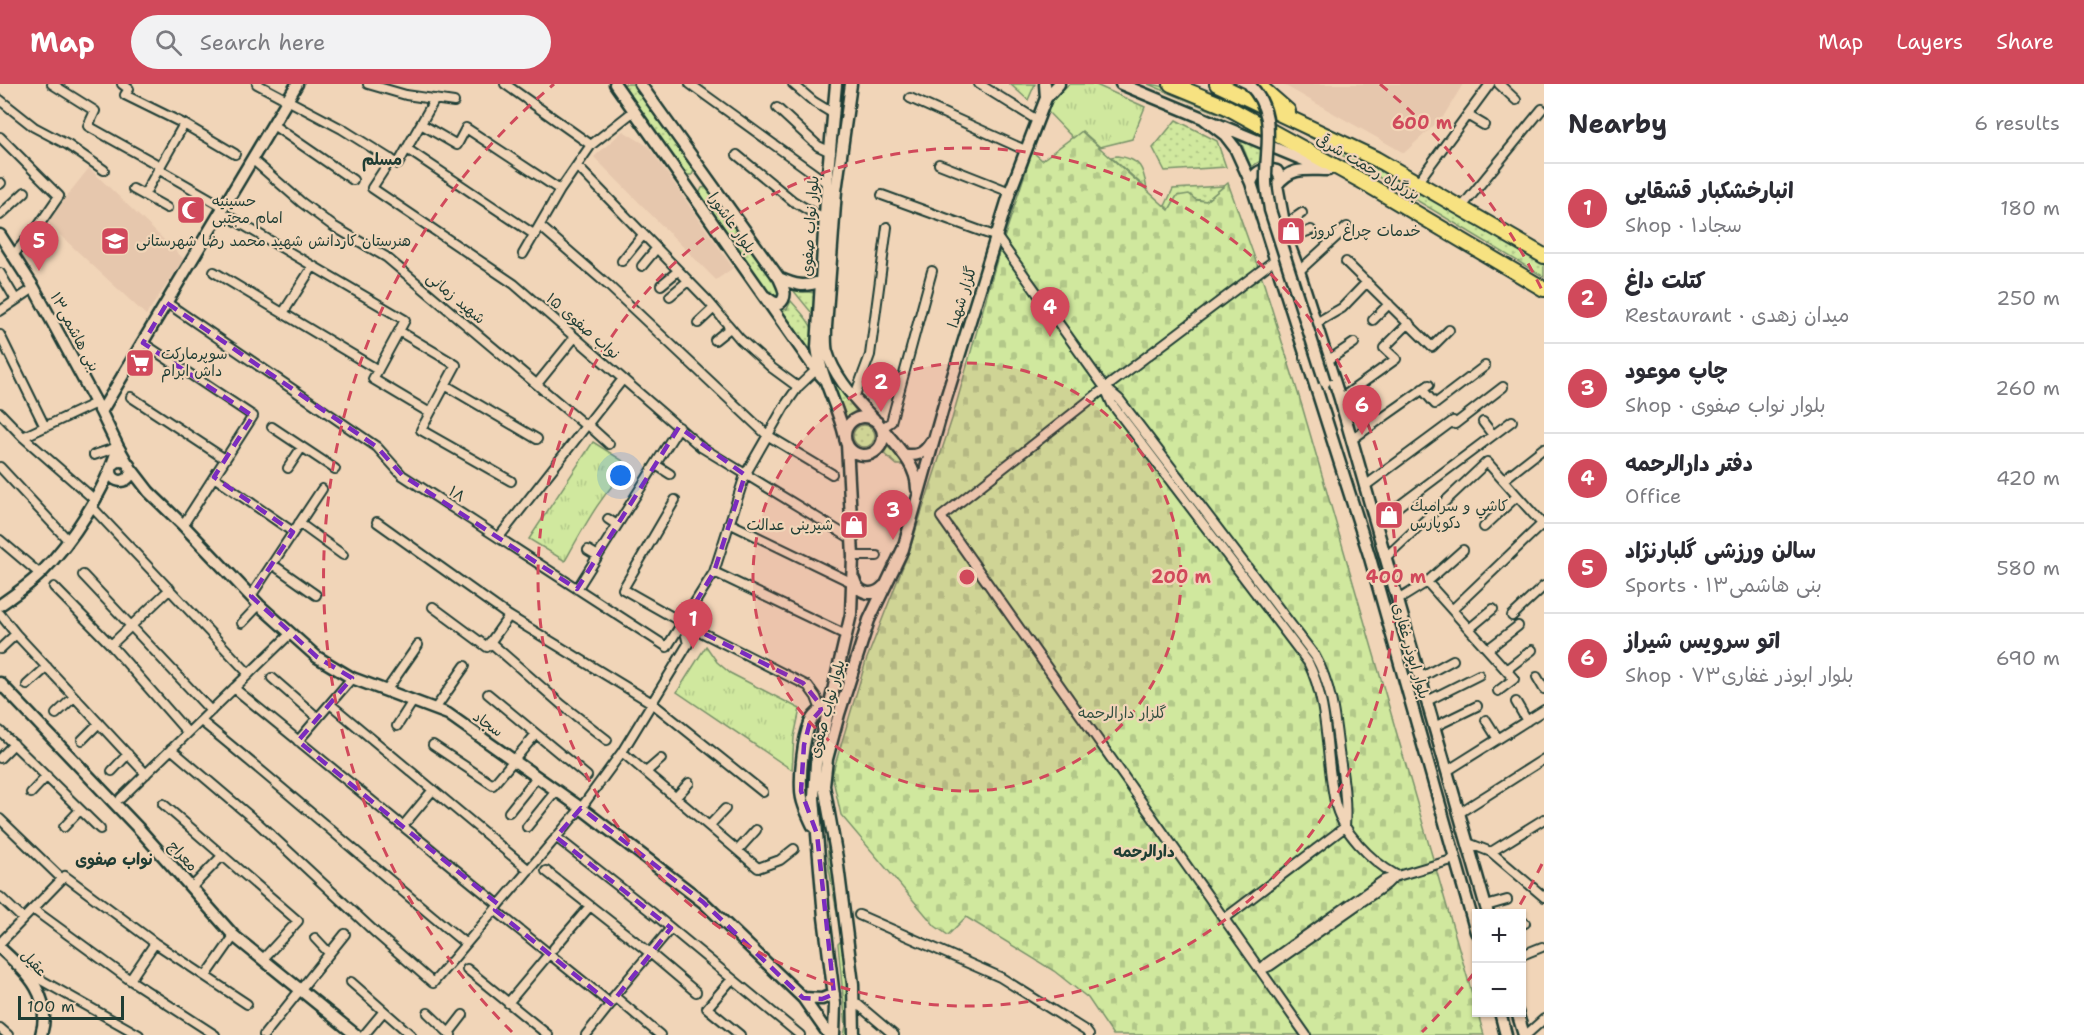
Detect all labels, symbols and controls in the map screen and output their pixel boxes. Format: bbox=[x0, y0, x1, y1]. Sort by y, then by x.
search box bbox=[131, 15, 551, 69]
text: Map bbox=[30, 23, 95, 61]
icon: search bbox=[152, 26, 185, 59]
text: Search here bbox=[200, 28, 325, 57]
text: Map bbox=[1818, 28, 1863, 56]
text: Layers bbox=[1896, 28, 1963, 56]
text: Share bbox=[1996, 28, 2054, 56]
text: Nearby bbox=[1568, 106, 1667, 141]
text: 6 results bbox=[1974, 110, 2060, 136]
text: 600 m bbox=[1392, 111, 1453, 135]
street label: بزرگراه رحمت شرقی bbox=[1312, 128, 1424, 205]
district label: مسلم bbox=[362, 149, 402, 172]
street label: بلوار نواب صفوی bbox=[796, 175, 824, 277]
text: انبارخشکبار قشقایی bbox=[1625, 176, 1794, 205]
street label: بلوار عاشورا bbox=[704, 188, 760, 258]
place label: حسینیه امام مجتبی bbox=[212, 191, 283, 229]
mosque icon: حسینیه امام مجتبی bbox=[175, 194, 207, 226]
text: 1 bbox=[1583, 195, 1592, 221]
text: 180 m bbox=[2000, 195, 2060, 221]
text: Shop · ۱سجاد bbox=[1625, 212, 1742, 238]
shop icon: خدمات چراغ کروز bbox=[1275, 215, 1307, 247]
place label: خدمات چراغ کروز bbox=[1311, 221, 1421, 241]
pin: 5 bbox=[20, 222, 58, 271]
school or university icon: هنرستان کاردانش شهید محمد رضا شهرستانی bbox=[99, 225, 131, 257]
place label: هنرستان کاردانش شهید محمد رضا شهرستانی bbox=[136, 231, 411, 251]
street label: گلزار شهدا bbox=[943, 264, 981, 330]
text: کتلت داغ bbox=[1625, 266, 1706, 295]
street label: شهید زمانی bbox=[422, 268, 490, 328]
text: 2 bbox=[1581, 285, 1595, 311]
text: 250 m bbox=[1996, 285, 2060, 311]
street label: نواب صفوی ۱۵ bbox=[542, 288, 624, 364]
pin: 4 bbox=[1030, 288, 1070, 337]
street label: بنی هاشمی۱۳ bbox=[46, 289, 104, 375]
text: Restaurant · میدان زهدی bbox=[1625, 302, 1850, 328]
place label: سوپرمارکت داش ابرام bbox=[161, 344, 228, 383]
supermarket icon: سوپرمارکت داش ابرام bbox=[124, 347, 156, 379]
text: چاپ موعود bbox=[1625, 356, 1728, 385]
pin: 2 bbox=[862, 362, 900, 412]
text: 3 bbox=[1581, 375, 1595, 401]
text: 260 m bbox=[1995, 375, 2060, 401]
pin: 6 bbox=[1342, 386, 1382, 435]
text: Shop · بلوار نواب صفوی bbox=[1625, 392, 1826, 418]
text: دفتر دارالرحمه bbox=[1625, 449, 1753, 478]
your location bbox=[606, 461, 635, 490]
text: 4 bbox=[1581, 465, 1595, 491]
text: 420 m bbox=[1996, 465, 2060, 491]
street label: ۱۸ bbox=[445, 481, 469, 507]
text: Office bbox=[1625, 483, 1681, 509]
pin: 3 bbox=[874, 490, 912, 540]
place label: كاشي و سراميك دكوپارس bbox=[1410, 496, 1508, 533]
shop icon: كاشي و سراميك دكوپارس bbox=[1373, 499, 1405, 531]
shop icon: شیرینی عدالت bbox=[838, 509, 870, 541]
place label: شیرینی عدالت bbox=[747, 515, 833, 535]
text: سالن ورزشی گلبارنژاد bbox=[1625, 536, 1816, 565]
text: 5 bbox=[1581, 555, 1594, 581]
text: 580 m bbox=[1997, 555, 2060, 581]
text: 200 m bbox=[1151, 565, 1212, 589]
text: 400 m bbox=[1366, 565, 1427, 589]
centre of rings bbox=[957, 567, 977, 587]
text: Sports · بنی هاشمی۱۳ bbox=[1625, 572, 1822, 598]
pin: 1 bbox=[674, 600, 712, 649]
street label: بلوار ابوذر غفاری bbox=[1388, 601, 1434, 701]
text: اتو سرویس شیراز bbox=[1625, 626, 1780, 655]
text: 6 bbox=[1581, 645, 1595, 671]
text: 690 m bbox=[1996, 645, 2060, 671]
street label: بلوار نواب صفوی bbox=[804, 658, 850, 760]
text: Shop · بلوار ابوذر غفاری۷۳ bbox=[1625, 662, 1854, 688]
park label: گلزار دارالرحمه bbox=[1077, 703, 1167, 723]
street label: سجاد bbox=[469, 706, 507, 742]
street label: معراج bbox=[164, 836, 202, 876]
district label: دارالرحمه bbox=[1113, 841, 1175, 862]
district label: نواب صفوی bbox=[75, 849, 153, 870]
map controls bbox=[1472, 909, 1526, 1017]
button: + bbox=[1472, 909, 1526, 963]
street label: عقیل bbox=[17, 945, 51, 981]
button: − bbox=[1472, 963, 1526, 1017]
scale bar bbox=[18, 993, 124, 1020]
text: 100 m bbox=[27, 996, 75, 1017]

